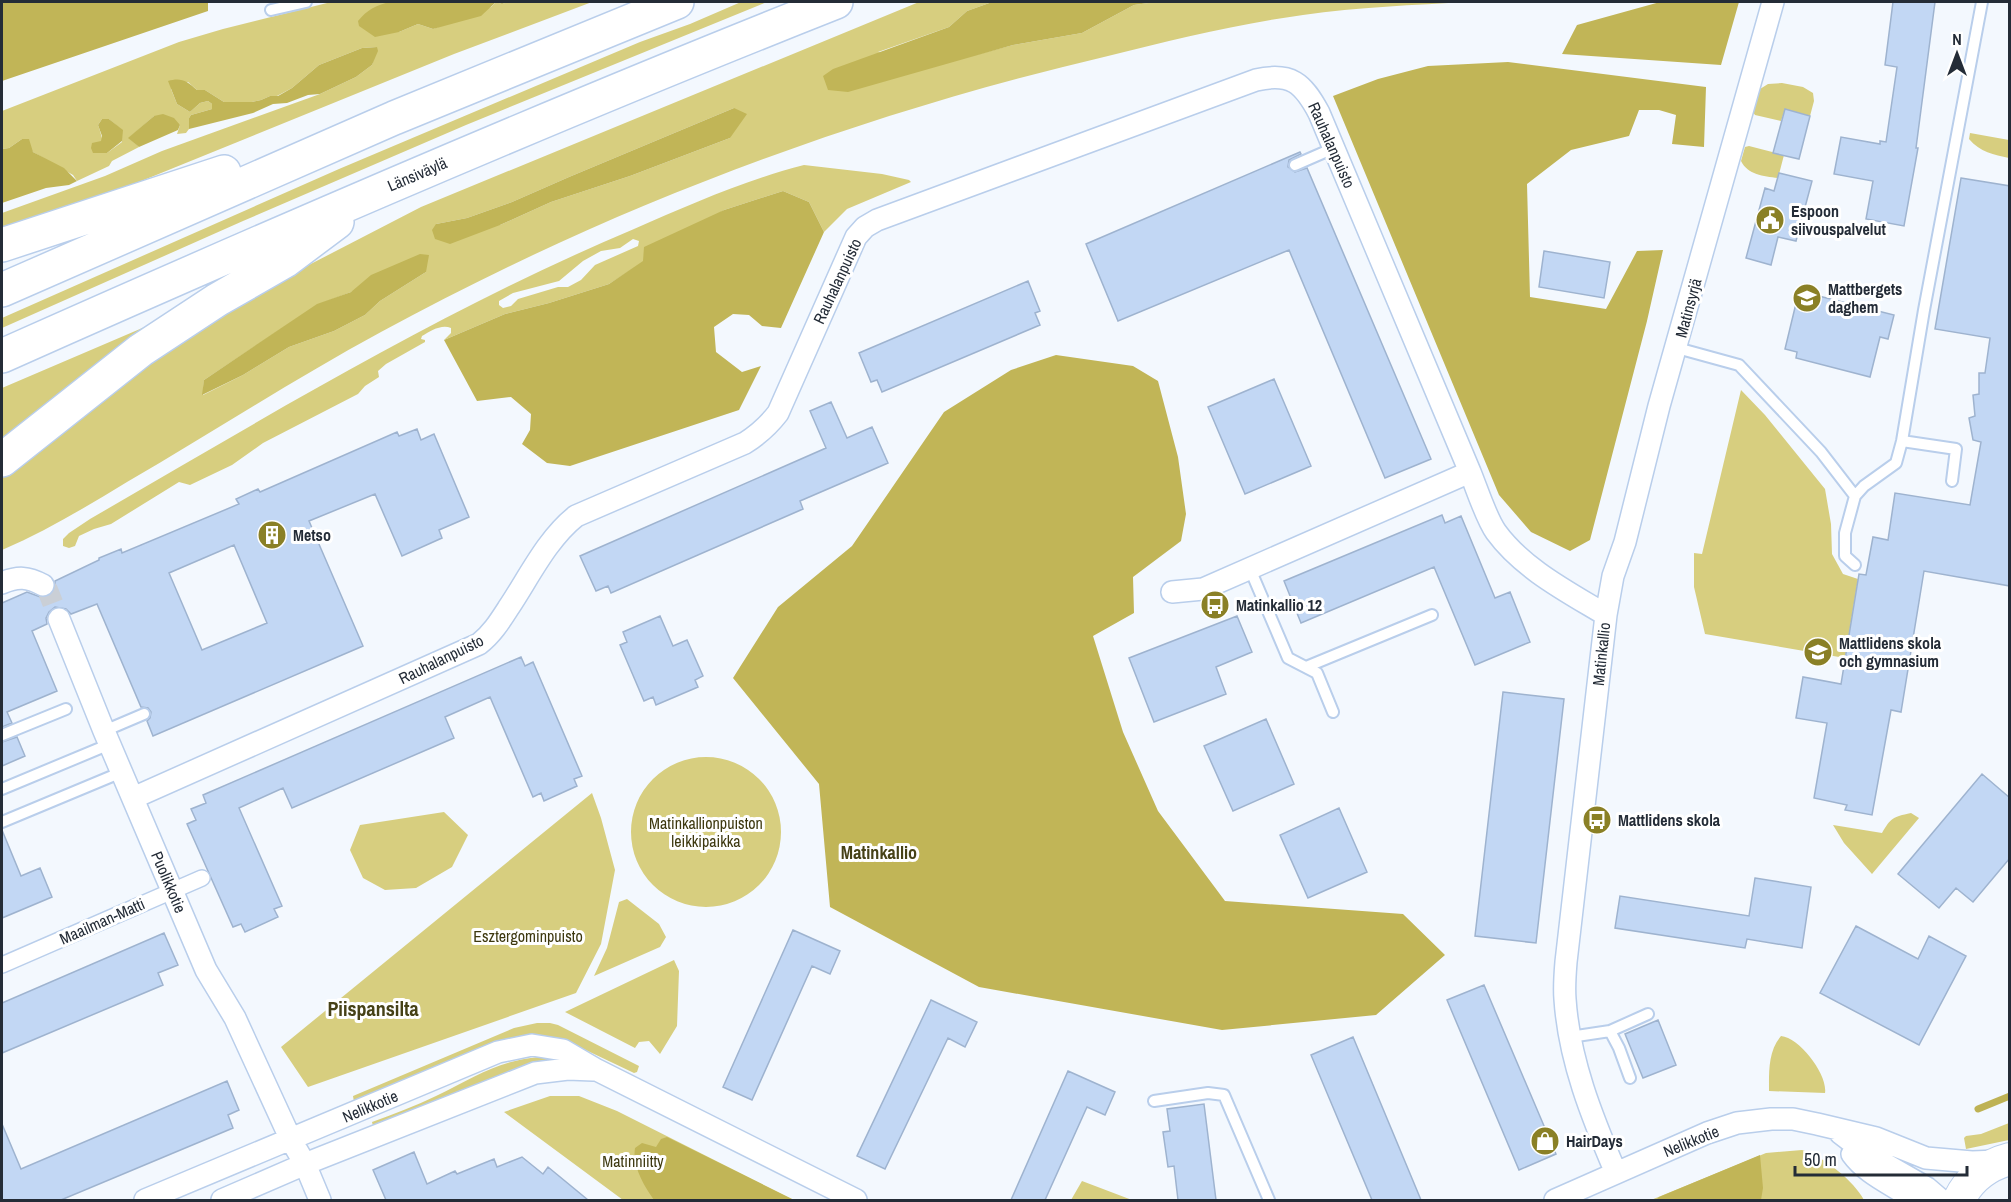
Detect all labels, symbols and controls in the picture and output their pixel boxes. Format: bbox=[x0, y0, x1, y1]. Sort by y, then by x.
north arrow bbox=[1927, 24, 1987, 84]
text: N bbox=[1952, 28, 1962, 50]
street label: Rauhalanpuisto bbox=[1303, 99, 1361, 191]
street label: Länsiväylä bbox=[384, 151, 451, 196]
place label: Espoon siivouspalvelut bbox=[1791, 200, 1886, 240]
public building icon: Espoon siivouspalvelut bbox=[1754, 204, 1786, 236]
street label: Rauhalanpuisto bbox=[808, 235, 866, 327]
street label: Matinsyrjä bbox=[1670, 275, 1707, 340]
place label: Mattbergets daghem bbox=[1828, 278, 1902, 318]
school or university icon: Mattbergets daghem bbox=[1791, 282, 1823, 314]
building icon: Metso bbox=[256, 519, 288, 551]
place label: Metso bbox=[293, 524, 331, 546]
bus stop icon: Matinkallio 12 bbox=[1199, 589, 1231, 621]
place label: Matinkallio 12 bbox=[1236, 594, 1322, 616]
street label: Matinkallio bbox=[1587, 621, 1615, 687]
street label: Rauhalanpuisto bbox=[395, 629, 487, 689]
place label: Mattlidens skola och gymnasium bbox=[1839, 632, 1942, 672]
school or university icon: Mattlidens skola och gymnasium bbox=[1802, 636, 1834, 668]
bus stop icon: Mattlidens skola bbox=[1581, 804, 1613, 836]
place label: Mattlidens skola bbox=[1618, 809, 1721, 831]
park label: Matinkallionpuiston leikkipaikka bbox=[649, 812, 763, 852]
district label: Matinkallio bbox=[841, 840, 917, 865]
street label: Puolikkotie bbox=[146, 848, 192, 916]
street label: Maailman-Matti bbox=[56, 892, 148, 950]
park label: Esztergominpuisto bbox=[473, 925, 583, 947]
district label: Piispansilta bbox=[327, 995, 419, 1022]
street label: Nelikkotie bbox=[339, 1084, 401, 1128]
street label: Nelikkotie bbox=[1660, 1120, 1722, 1162]
shop icon: HairDays bbox=[1529, 1125, 1561, 1157]
place label: HairDays bbox=[1566, 1130, 1623, 1152]
scale bar bbox=[1795, 1139, 1968, 1177]
text: 50 m bbox=[1804, 1147, 1837, 1172]
park label: Matinniitty bbox=[602, 1150, 664, 1172]

